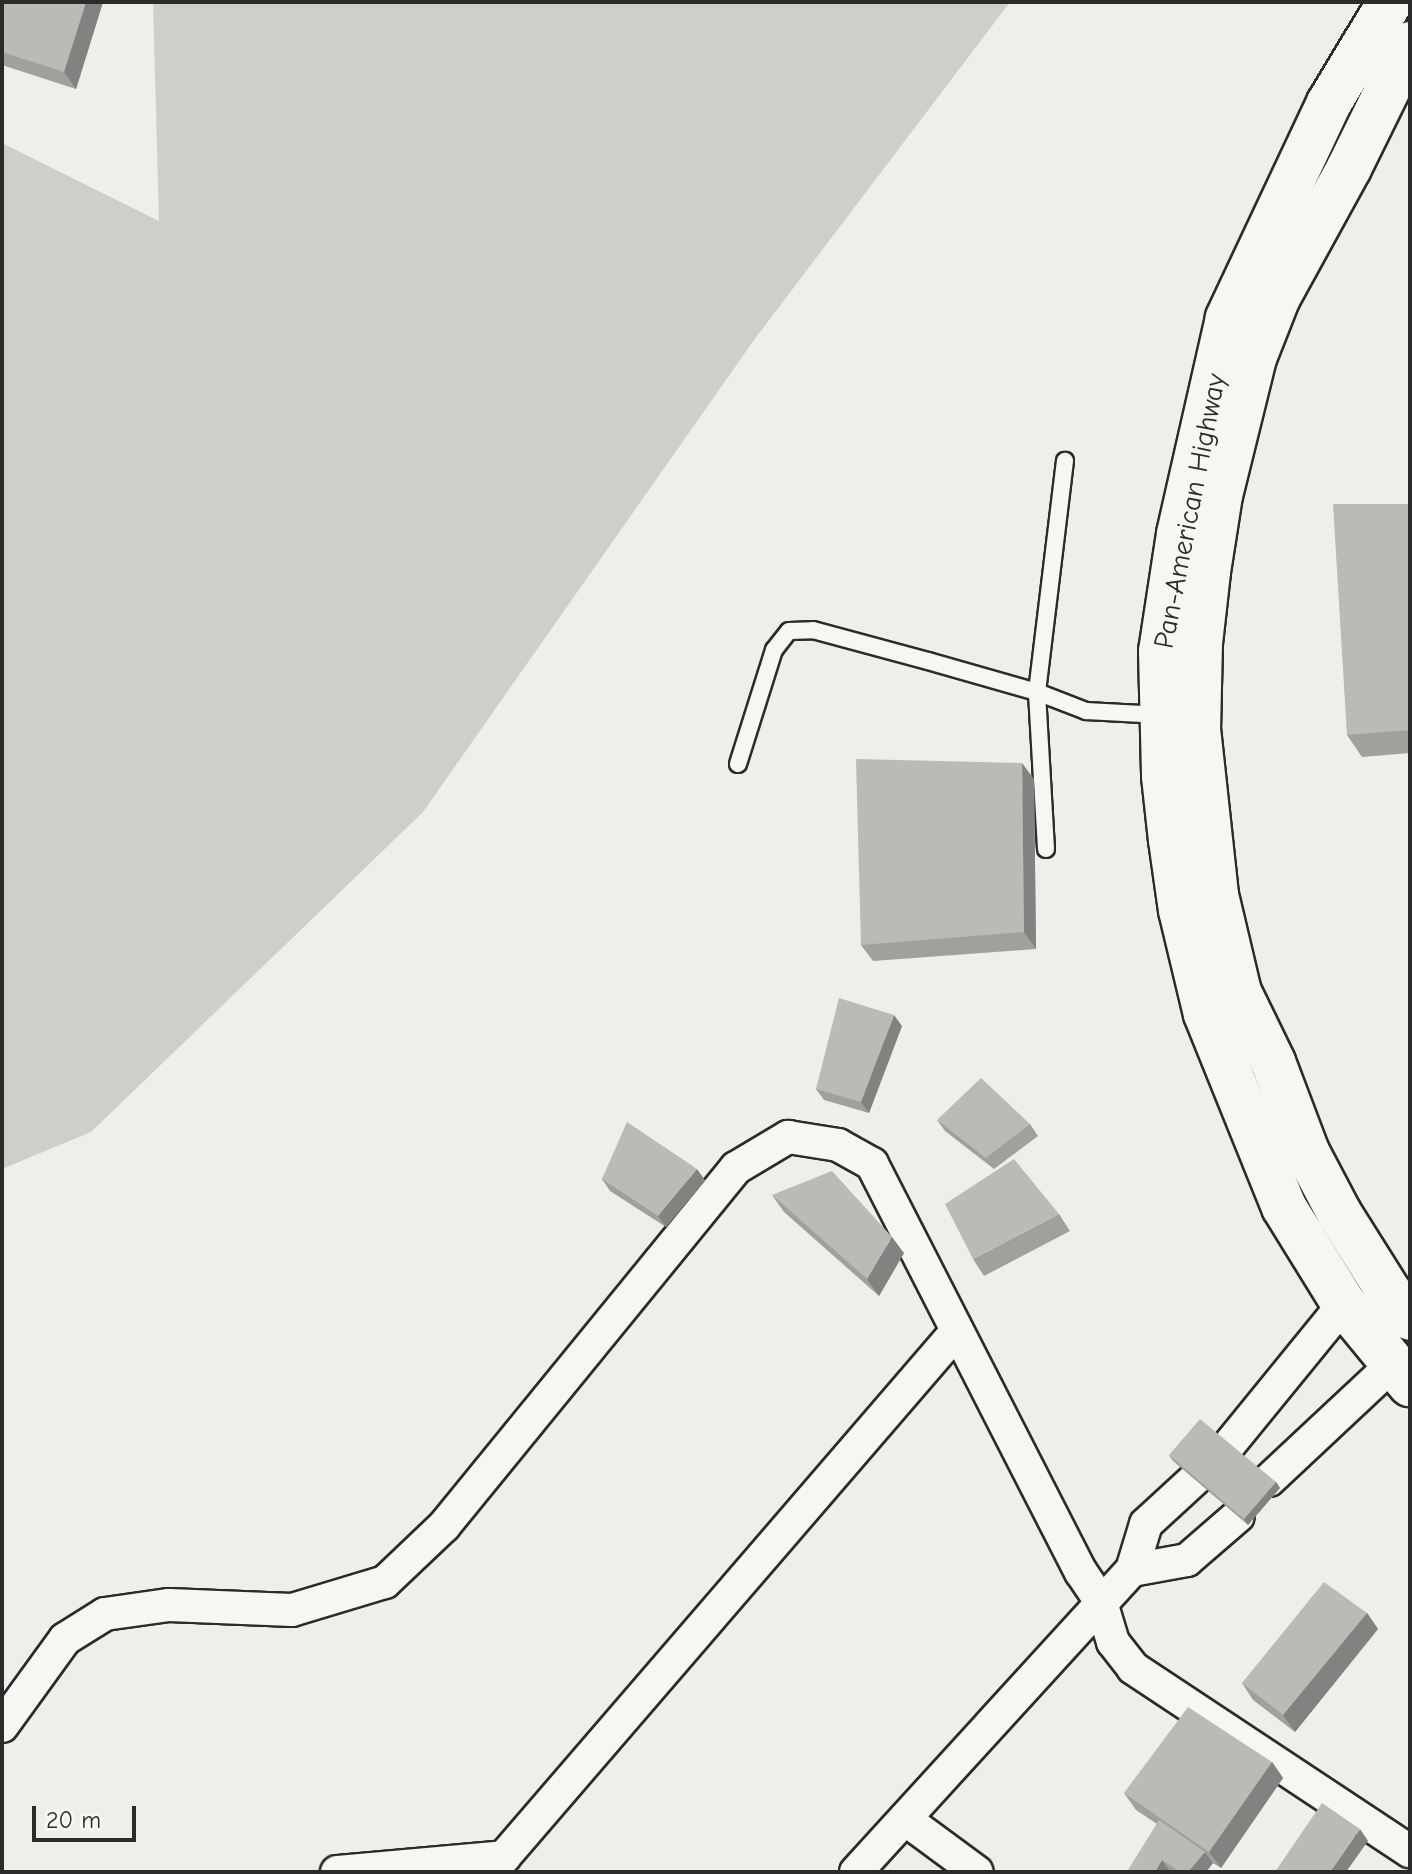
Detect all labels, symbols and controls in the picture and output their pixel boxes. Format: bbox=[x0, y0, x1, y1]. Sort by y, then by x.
street label: Pan-American Highway bbox=[1147, 371, 1233, 651]
scale bar bbox=[36, 1790, 140, 1840]
text: 20 m bbox=[46, 1806, 101, 1834]

